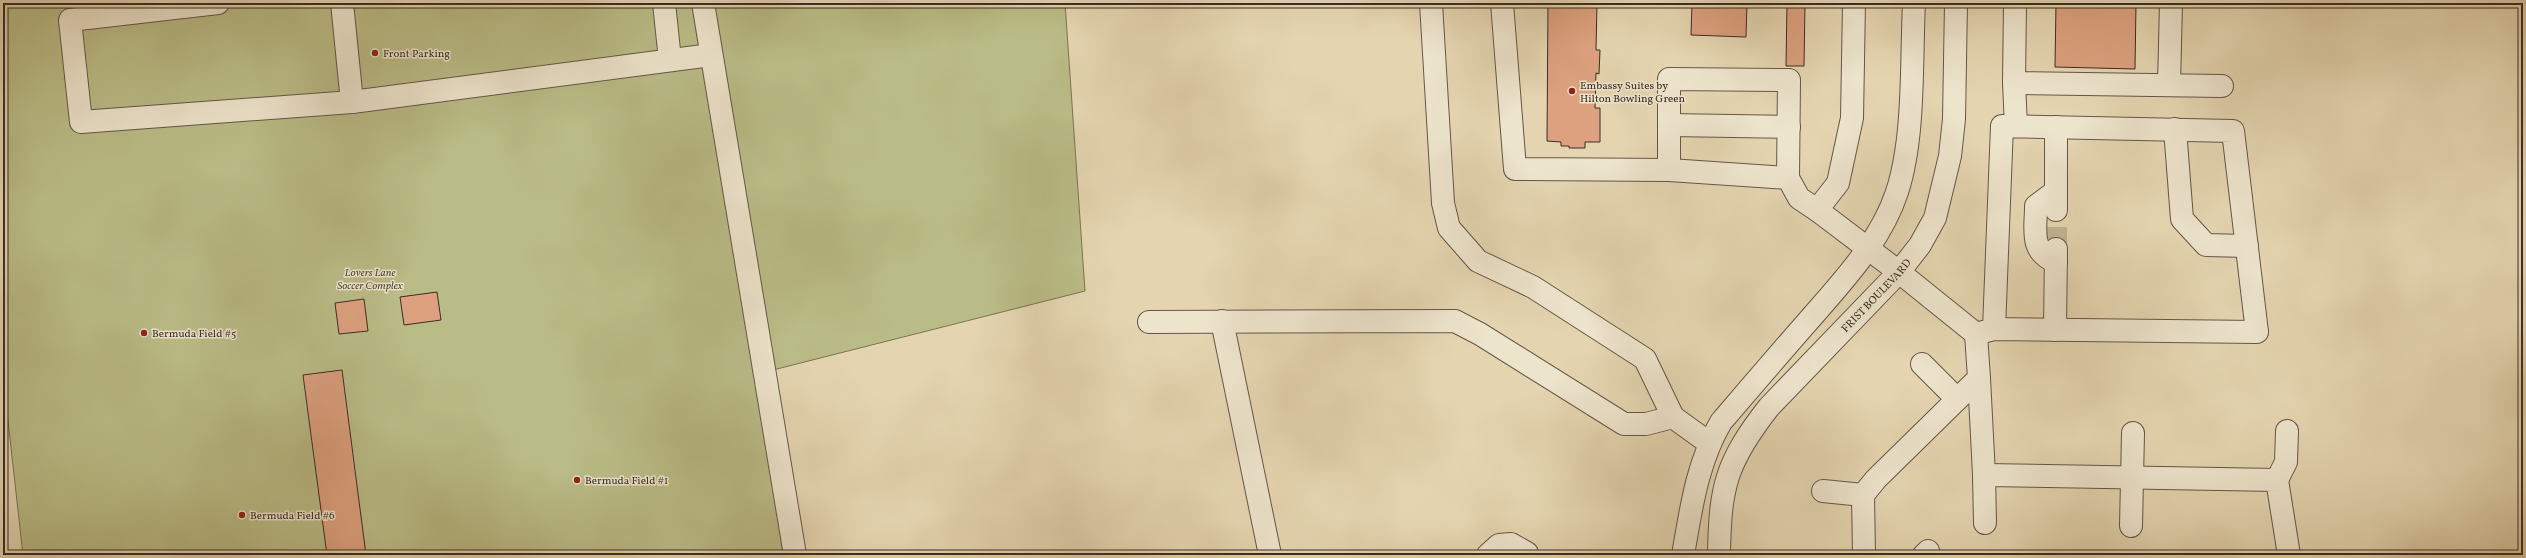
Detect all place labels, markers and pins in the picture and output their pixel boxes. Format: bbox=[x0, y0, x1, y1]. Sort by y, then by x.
place label: Front Parking bbox=[383, 47, 450, 62]
marker: Front Parking bbox=[370, 48, 380, 58]
place label: Embassy Suites by Hilton Bowling Green bbox=[1580, 79, 1685, 107]
marker: Embassy Suites by Hilton Bowling Green bbox=[1567, 86, 1577, 96]
place label: Bermuda Field #5 bbox=[152, 327, 236, 342]
marker: Bermuda Field #5 bbox=[139, 328, 149, 338]
place label: Bermuda Field #1 bbox=[585, 474, 668, 489]
marker: Bermuda Field #1 bbox=[572, 475, 582, 485]
place label: Bermuda Field #6 bbox=[250, 509, 335, 524]
marker: Bermuda Field #6 bbox=[237, 510, 247, 520]

